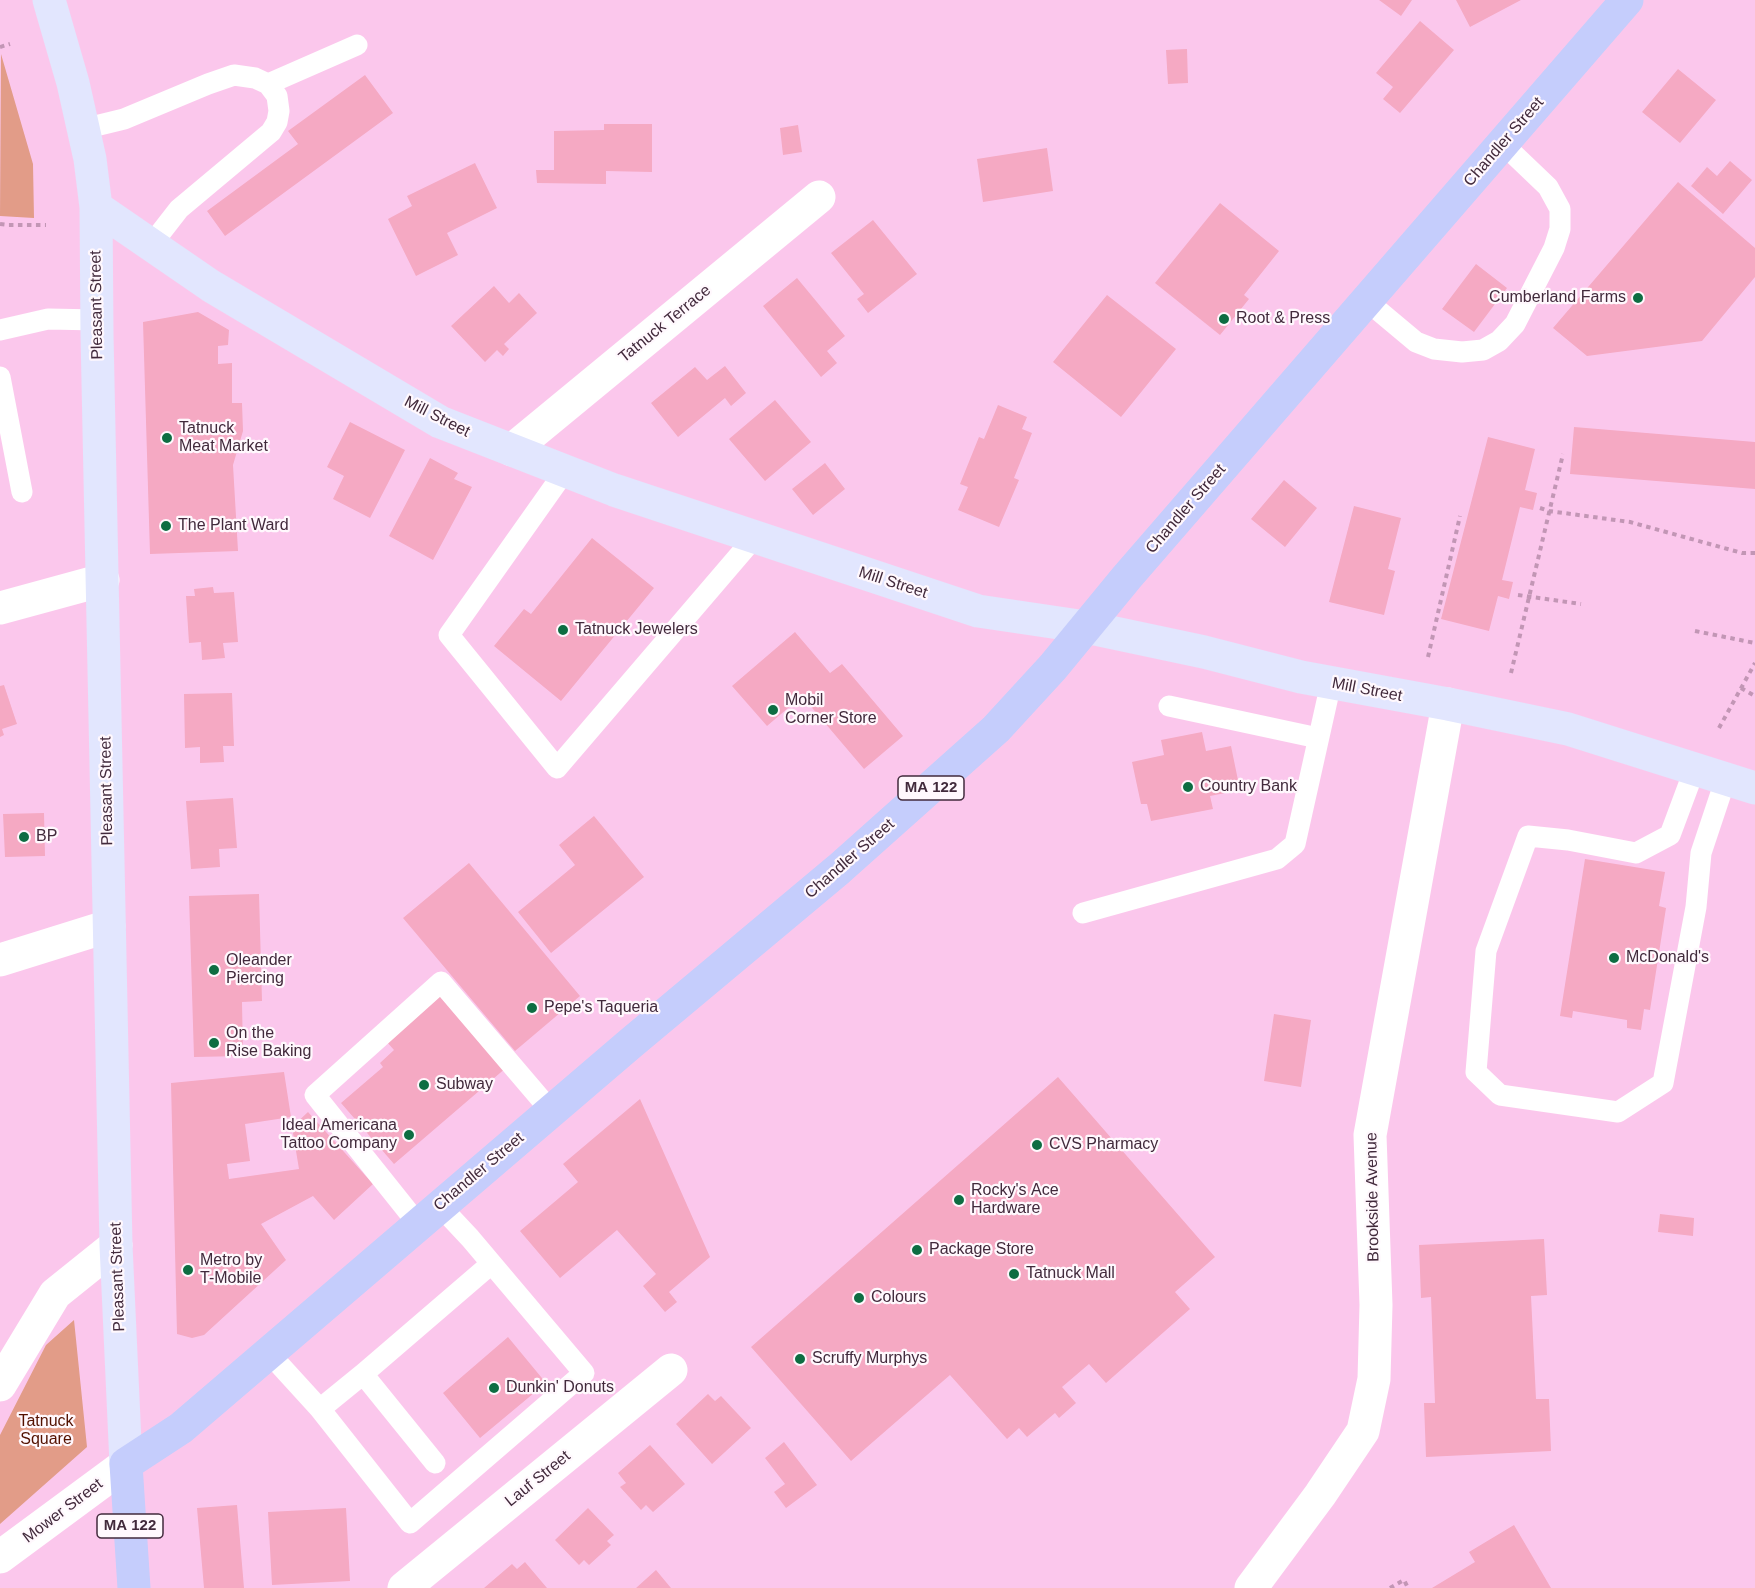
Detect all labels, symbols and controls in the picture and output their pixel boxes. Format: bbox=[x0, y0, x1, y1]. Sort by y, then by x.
street label: Chandler Street bbox=[1460, 93, 1548, 191]
street label: Pleasant Street bbox=[86, 250, 108, 360]
street label: Tatnuck Terrace bbox=[615, 281, 715, 367]
place label: Cumberland Farms bbox=[1489, 288, 1626, 308]
marker: Cumberland Farms bbox=[1631, 291, 1645, 305]
place label: Root & Press bbox=[1236, 309, 1330, 329]
marker: Root & Press bbox=[1217, 312, 1231, 326]
street label: Mill Street bbox=[401, 392, 473, 442]
place label: Tatnuck Meat Market bbox=[179, 419, 268, 457]
marker: Tatnuck Meat Market bbox=[160, 431, 174, 445]
street label: Chandler Street bbox=[1142, 460, 1230, 558]
place label: The Plant Ward bbox=[178, 516, 289, 536]
marker: The Plant Ward bbox=[159, 519, 173, 533]
street label: Mill Street bbox=[856, 563, 930, 603]
place label: Tatnuck Jewelers bbox=[575, 620, 698, 640]
marker: Tatnuck Jewelers bbox=[556, 623, 570, 637]
street label: Mill Street bbox=[1330, 674, 1404, 706]
place label: Mobil Corner Store bbox=[785, 691, 877, 729]
marker: Mobil Corner Store bbox=[766, 703, 780, 717]
street label: Pleasant Street bbox=[96, 736, 118, 846]
road number: MA 122 bbox=[898, 776, 964, 800]
place label: Country Bank bbox=[1200, 777, 1297, 797]
marker: Country Bank bbox=[1181, 780, 1195, 794]
street label: Chandler Street bbox=[801, 815, 899, 903]
place label: BP bbox=[36, 827, 57, 847]
marker: BP bbox=[17, 830, 31, 844]
place label: McDonald's bbox=[1626, 948, 1709, 968]
place label: Oleander Piercing bbox=[226, 951, 292, 989]
marker: McDonald's bbox=[1607, 951, 1621, 965]
marker: Oleander Piercing bbox=[207, 963, 221, 977]
place label: Pepe's Taqueria bbox=[544, 998, 658, 1018]
marker: Pepe's Taqueria bbox=[525, 1001, 539, 1015]
place label: On the Rise Baking bbox=[226, 1024, 311, 1062]
marker: On the Rise Baking bbox=[207, 1036, 221, 1050]
place label: Subway bbox=[436, 1075, 493, 1095]
marker: Subway bbox=[417, 1078, 431, 1092]
place label: Ideal Americana Tattoo Company bbox=[280, 1116, 397, 1154]
marker: Ideal Americana Tattoo Company bbox=[402, 1128, 416, 1142]
street label: Chandler Street bbox=[430, 1129, 528, 1215]
street label: Brookside Avenue bbox=[1362, 1132, 1384, 1262]
place label: CVS Pharmacy bbox=[1049, 1135, 1158, 1155]
marker: CVS Pharmacy bbox=[1030, 1138, 1044, 1152]
place label: Rocky's Ace Hardware bbox=[971, 1181, 1059, 1219]
marker: Rocky's Ace Hardware bbox=[952, 1193, 966, 1207]
street label: Pleasant Street bbox=[106, 1222, 130, 1332]
place label: Package Store bbox=[929, 1240, 1034, 1260]
marker: Package Store bbox=[910, 1243, 924, 1257]
place label: Metro by T-Mobile bbox=[200, 1251, 262, 1289]
marker: Metro by T-Mobile bbox=[181, 1263, 195, 1277]
place label: Tatnuck Mall bbox=[1026, 1264, 1115, 1284]
marker: Tatnuck Mall bbox=[1007, 1267, 1021, 1281]
place label: Colours bbox=[871, 1288, 926, 1308]
marker: Colours bbox=[852, 1291, 866, 1305]
place label: Scruffy Murphys bbox=[812, 1349, 927, 1369]
marker: Scruffy Murphys bbox=[793, 1352, 807, 1366]
place label: Dunkin' Donuts bbox=[506, 1378, 614, 1398]
marker: Dunkin' Donuts bbox=[487, 1381, 501, 1395]
park label: Tatnuck Square bbox=[18, 1412, 74, 1450]
street label: Lauf Street bbox=[502, 1447, 574, 1511]
street label: Mower Street bbox=[19, 1475, 107, 1547]
road number: MA 122 bbox=[97, 1514, 163, 1538]

